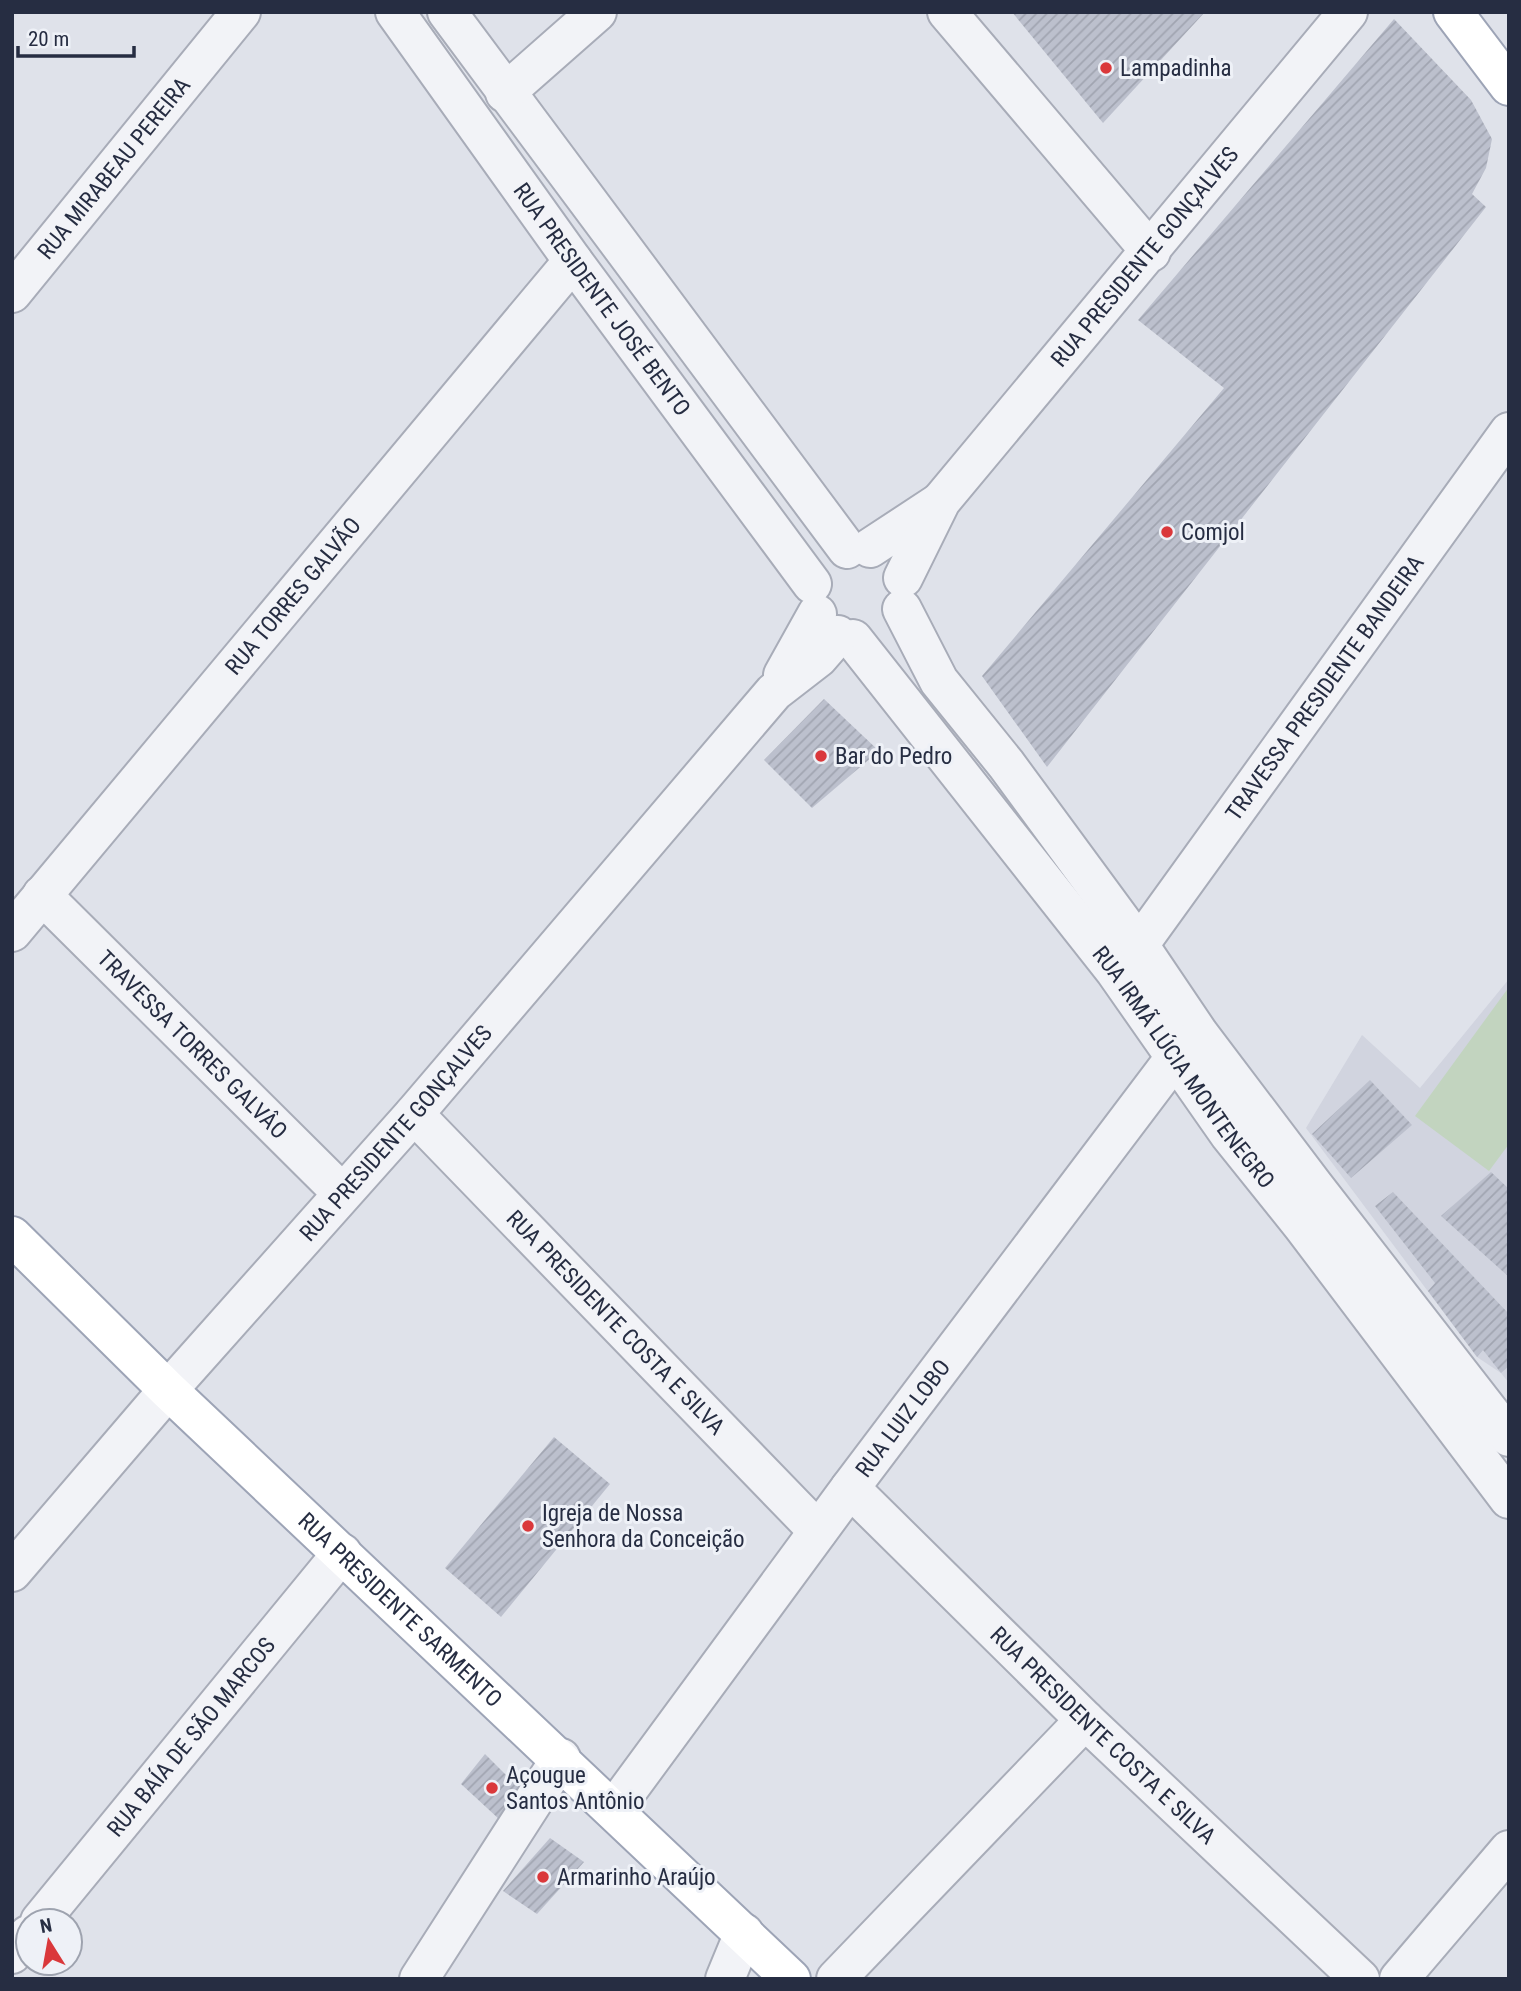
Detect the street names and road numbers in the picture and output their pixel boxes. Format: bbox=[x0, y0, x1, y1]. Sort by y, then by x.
street label: RUA MIRABEAU PEREIRA bbox=[32, 72, 196, 264]
street label: RUA PRESIDENTE GONÇALVES bbox=[1045, 141, 1244, 372]
street label: RUA PRESIDENTE JOSÉ BENTO bbox=[508, 178, 696, 421]
street label: RUA TORRES GALVÃO bbox=[220, 512, 366, 680]
street label: TRAVESSA PRESIDENTE BANDEIRA bbox=[1220, 550, 1429, 826]
street label: RUA IRMÃ LÚCIA MONTENEGRO bbox=[1087, 941, 1280, 1193]
street label: TRAVESSA TORRES GALVÂO bbox=[92, 945, 293, 1144]
street label: RUA PRESIDENTE GONÇALVES bbox=[294, 1020, 497, 1246]
street label: RUA PRESIDENTE COSTA E SILVA bbox=[501, 1204, 731, 1440]
street label: RUA LUIZ LOBO bbox=[850, 1354, 956, 1482]
street label: RUA PRESIDENTE SARMENTO bbox=[293, 1507, 508, 1712]
street label: RUA PRESIDENTE COSTA E SILVA bbox=[985, 1621, 1221, 1850]
street label: RUA BAÍA DE SÃO MARCOS bbox=[101, 1632, 281, 1842]

